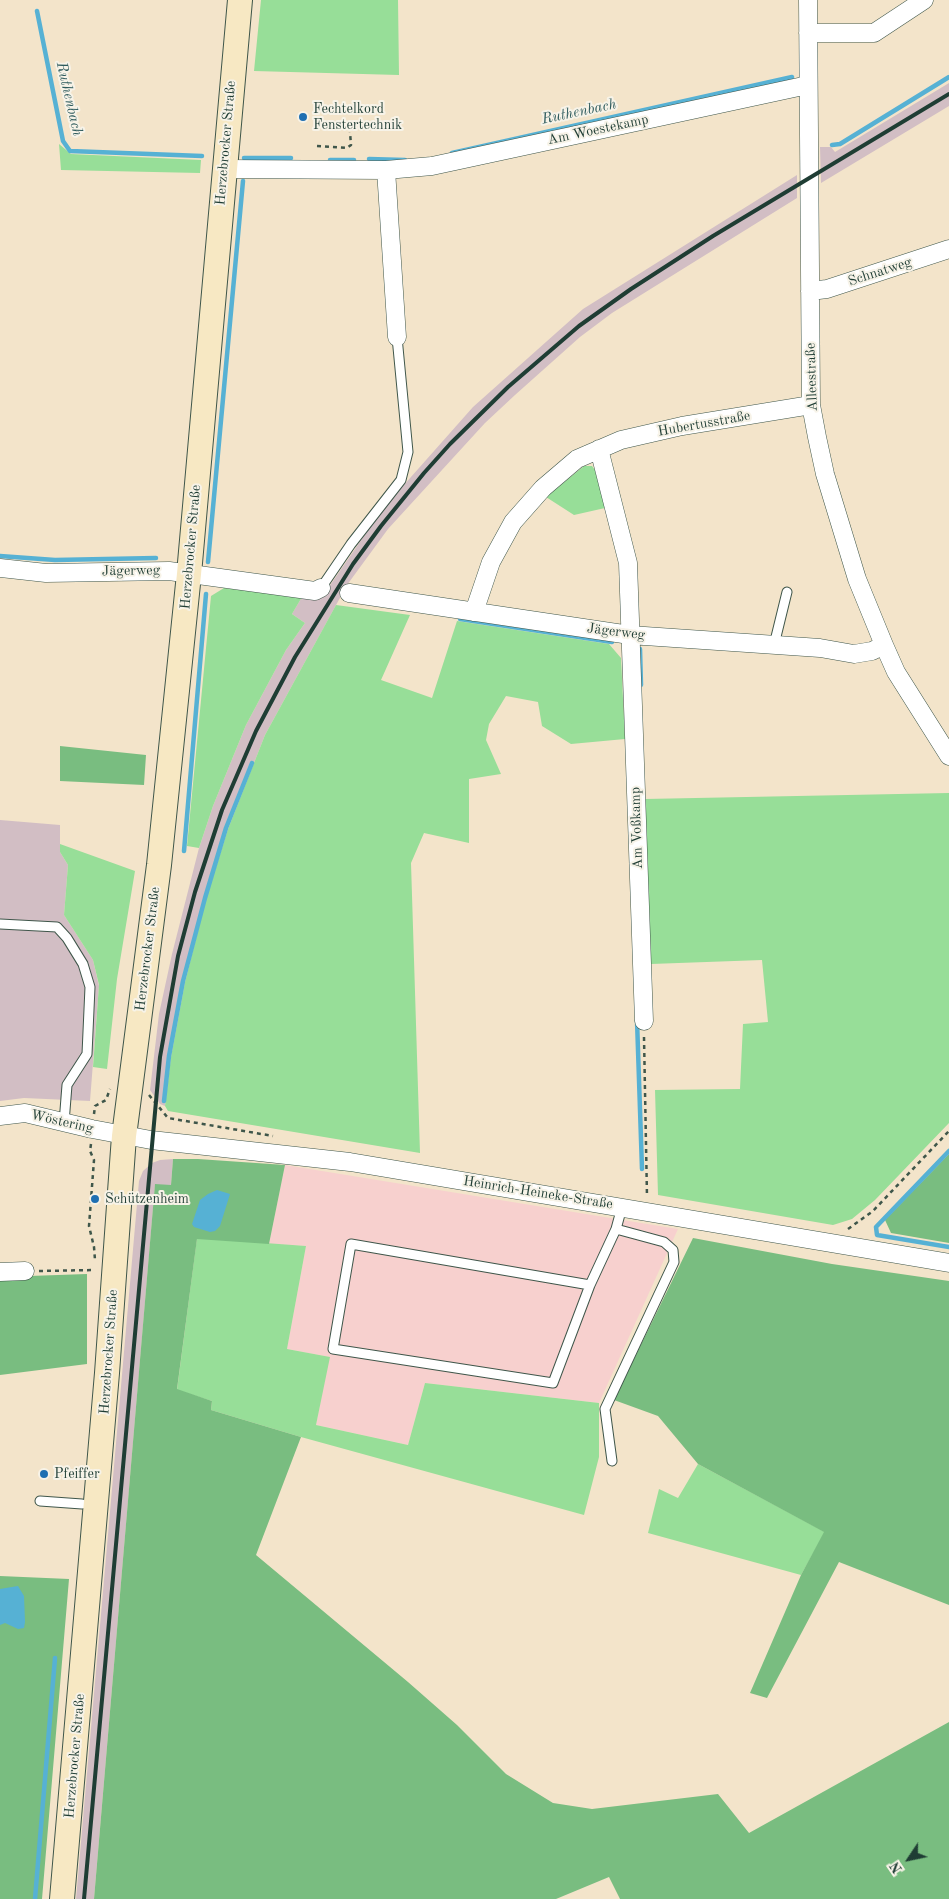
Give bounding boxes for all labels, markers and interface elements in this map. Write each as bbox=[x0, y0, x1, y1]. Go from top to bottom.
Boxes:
water label: Ruthenbach bbox=[52, 60, 86, 138]
street label: Herzebrocker Straße bbox=[212, 80, 240, 206]
water label: Ruthenbach bbox=[540, 95, 618, 129]
place label: Fechtelkord Fenstertechnik bbox=[313, 101, 402, 134]
marker: Fechtelkord Fenstertechnik bbox=[297, 111, 309, 123]
street label: Am Woestekamp bbox=[546, 111, 650, 149]
street label: Schnatweg bbox=[846, 254, 914, 290]
street label: Alleestraße bbox=[802, 342, 822, 412]
street label: Hubertusstraße bbox=[656, 408, 752, 440]
street label: Herzebrocker Straße bbox=[177, 484, 205, 610]
street label: Jägerweg bbox=[102, 562, 160, 580]
street label: Jägerweg bbox=[586, 620, 646, 644]
street label: Am Voßkamp bbox=[627, 787, 647, 869]
street label: Herzebrocker Straße bbox=[132, 886, 164, 1012]
street label: Wöstering bbox=[29, 1107, 95, 1137]
street label: Heinrich-Heineke-Straße bbox=[462, 1173, 614, 1213]
place label: Schützenheim bbox=[105, 1191, 189, 1207]
marker: Schützenheim bbox=[89, 1193, 101, 1205]
street label: Herzebrocker Straße bbox=[96, 1289, 122, 1415]
place label: Pfeiffer bbox=[54, 1466, 100, 1482]
marker: Pfeiffer bbox=[38, 1468, 50, 1480]
street label: Herzebrocker Straße bbox=[61, 1693, 89, 1819]
north arrow bbox=[884, 1834, 934, 1884]
text: N bbox=[888, 1859, 905, 1876]

